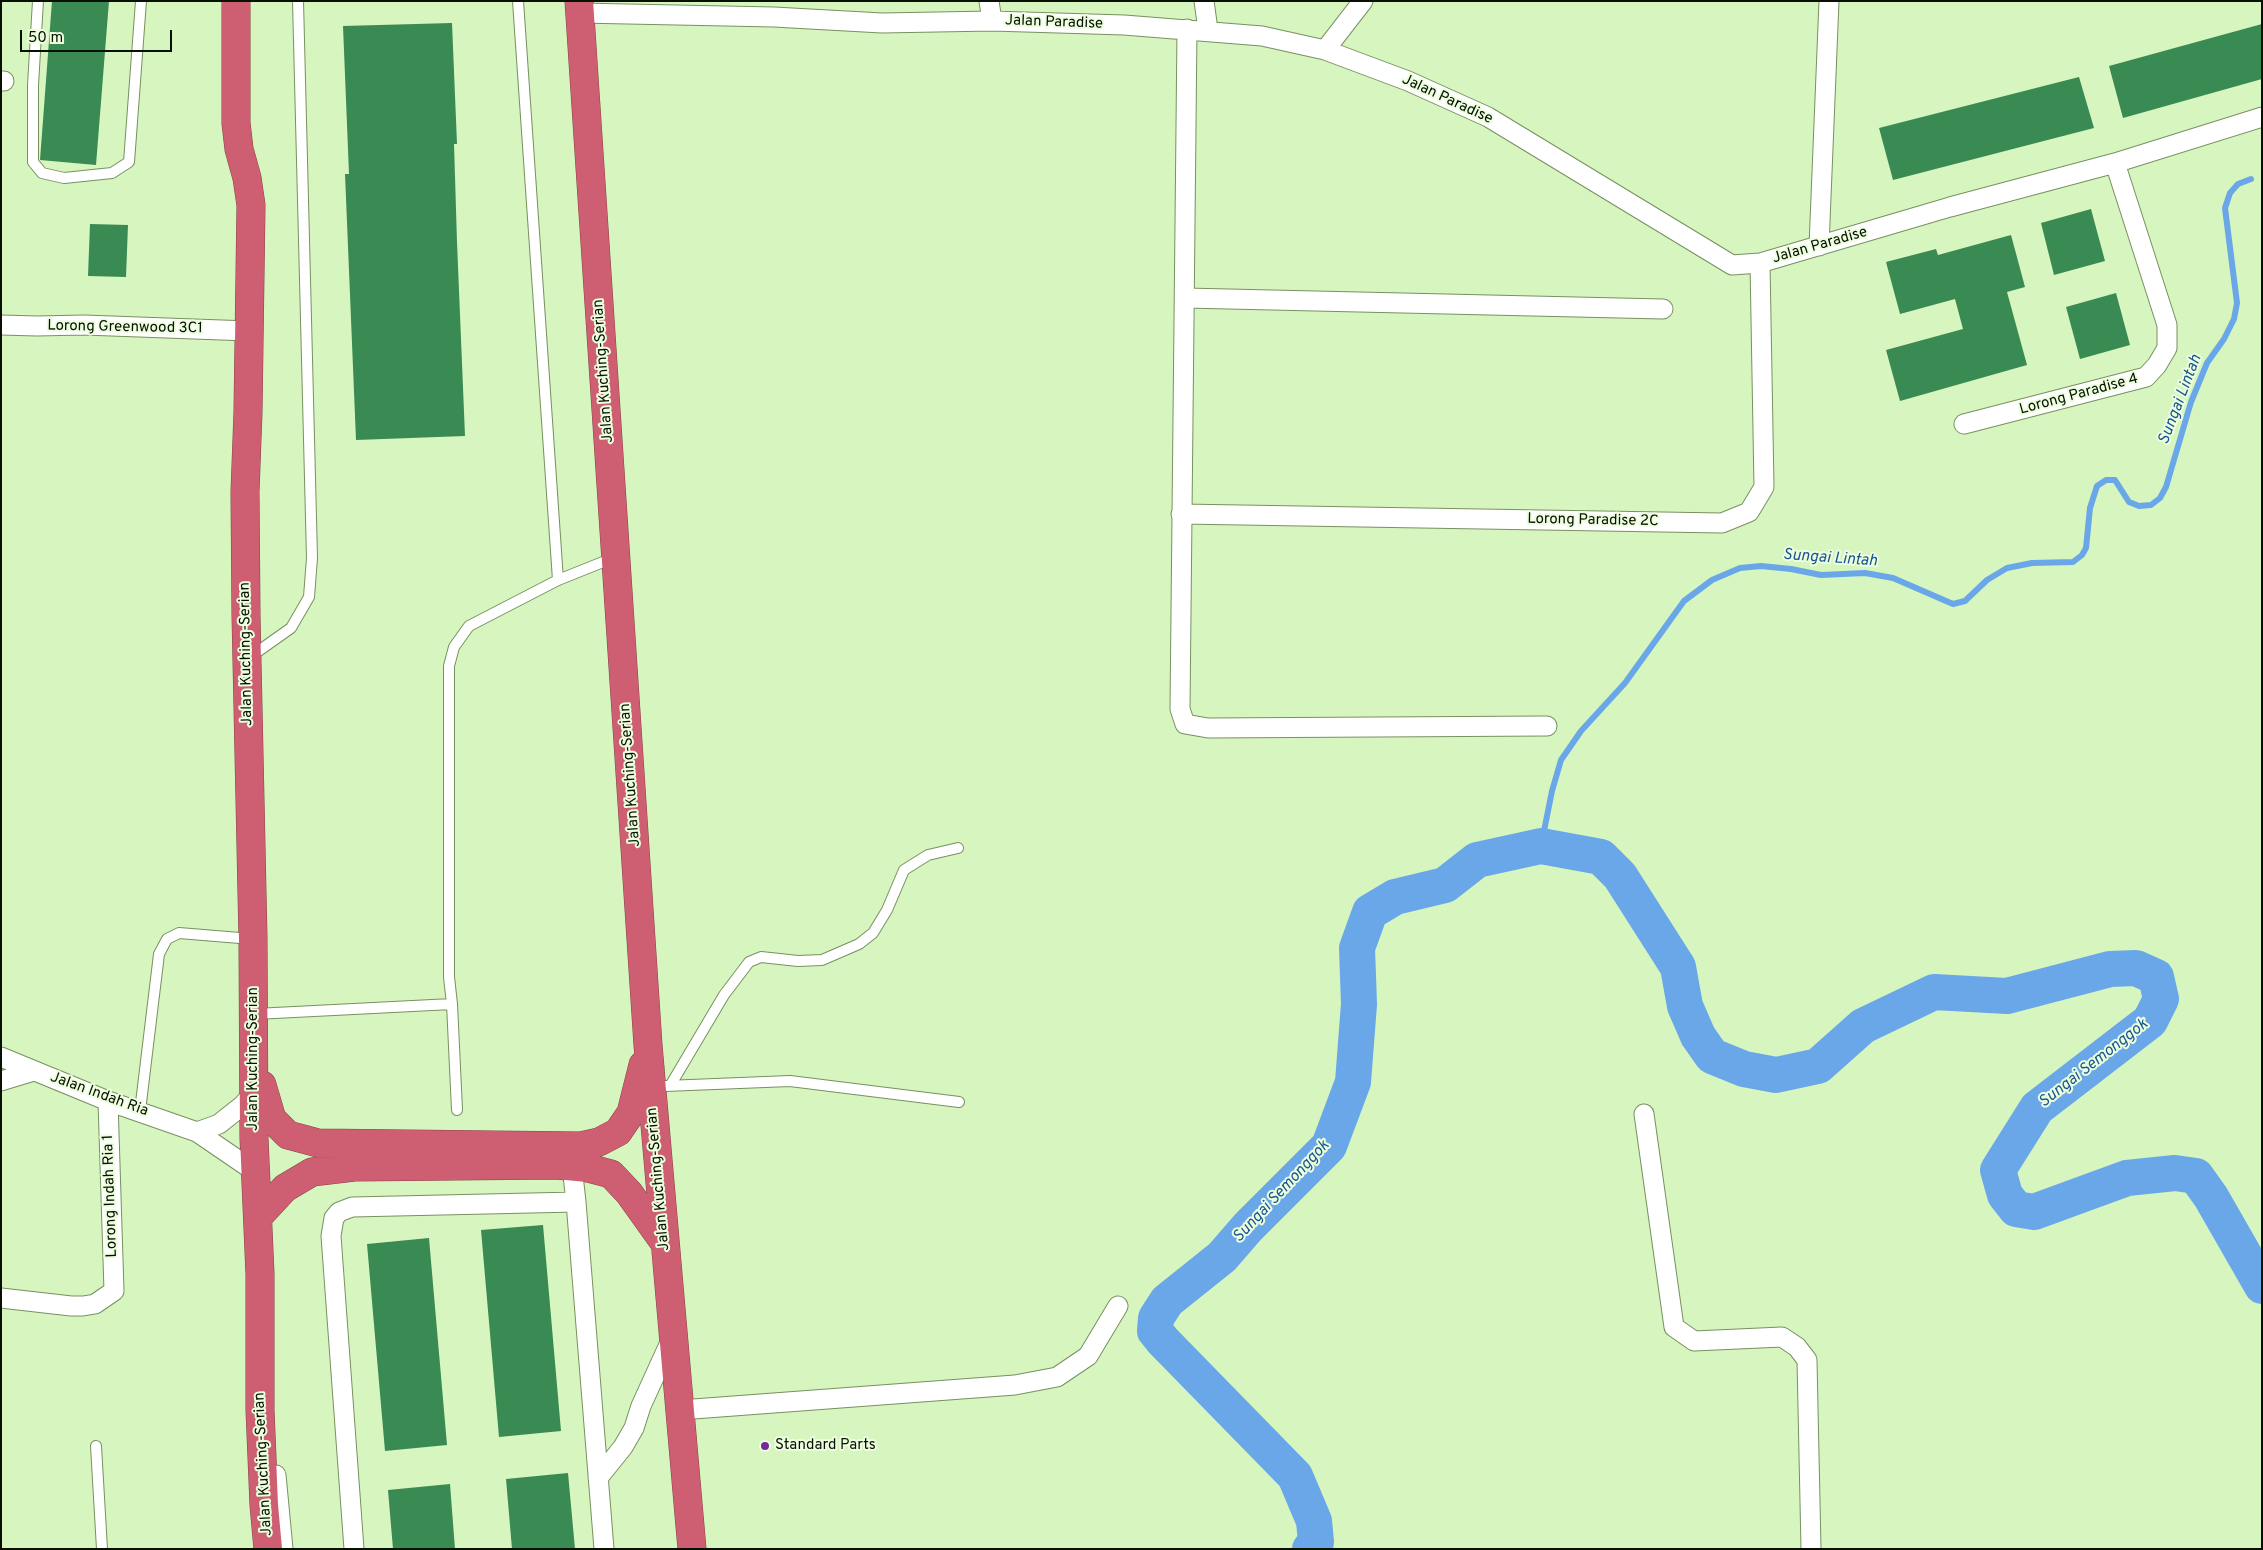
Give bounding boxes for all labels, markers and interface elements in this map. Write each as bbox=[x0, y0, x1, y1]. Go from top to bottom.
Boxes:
street label: Jalan Paradise bbox=[1005, 12, 1103, 34]
scale bar bbox=[22, 20, 175, 52]
text: 50 m bbox=[28, 29, 63, 48]
street label: Jalan Paradise bbox=[1399, 71, 1495, 129]
street label: Jalan Paradise bbox=[1770, 224, 1870, 268]
street label: Jalan Kuching-Serian bbox=[590, 299, 618, 443]
street label: Lorong Greenwood 3C1 bbox=[47, 318, 203, 338]
water label: Sungai Lintah bbox=[2155, 352, 2207, 448]
street label: Lorong Paradise 4 bbox=[2018, 371, 2140, 419]
street label: Lorong Paradise 2C bbox=[1527, 511, 1659, 531]
water label: Sungai Lintah bbox=[1782, 546, 1878, 572]
street label: Jalan Kuching-Serian bbox=[237, 582, 257, 726]
street label: Jalan Kuching-Serian bbox=[617, 703, 645, 847]
street label: Jalan Kuching-Serian bbox=[245, 987, 263, 1131]
water label: Sungai Semonggok bbox=[2036, 1016, 2152, 1112]
street label: Jalan Indah Ria bbox=[48, 1069, 150, 1121]
street label: Jalan Kuching-Serian bbox=[644, 1107, 674, 1251]
street label: Lorong Indah Ria 1 bbox=[100, 1134, 122, 1258]
water label: Sungai Semonggok bbox=[1230, 1137, 1334, 1247]
street label: Jalan Kuching-Serian bbox=[251, 1392, 277, 1536]
place label: Standard Parts bbox=[775, 1437, 876, 1455]
marker: Standard Parts bbox=[759, 1440, 771, 1452]

